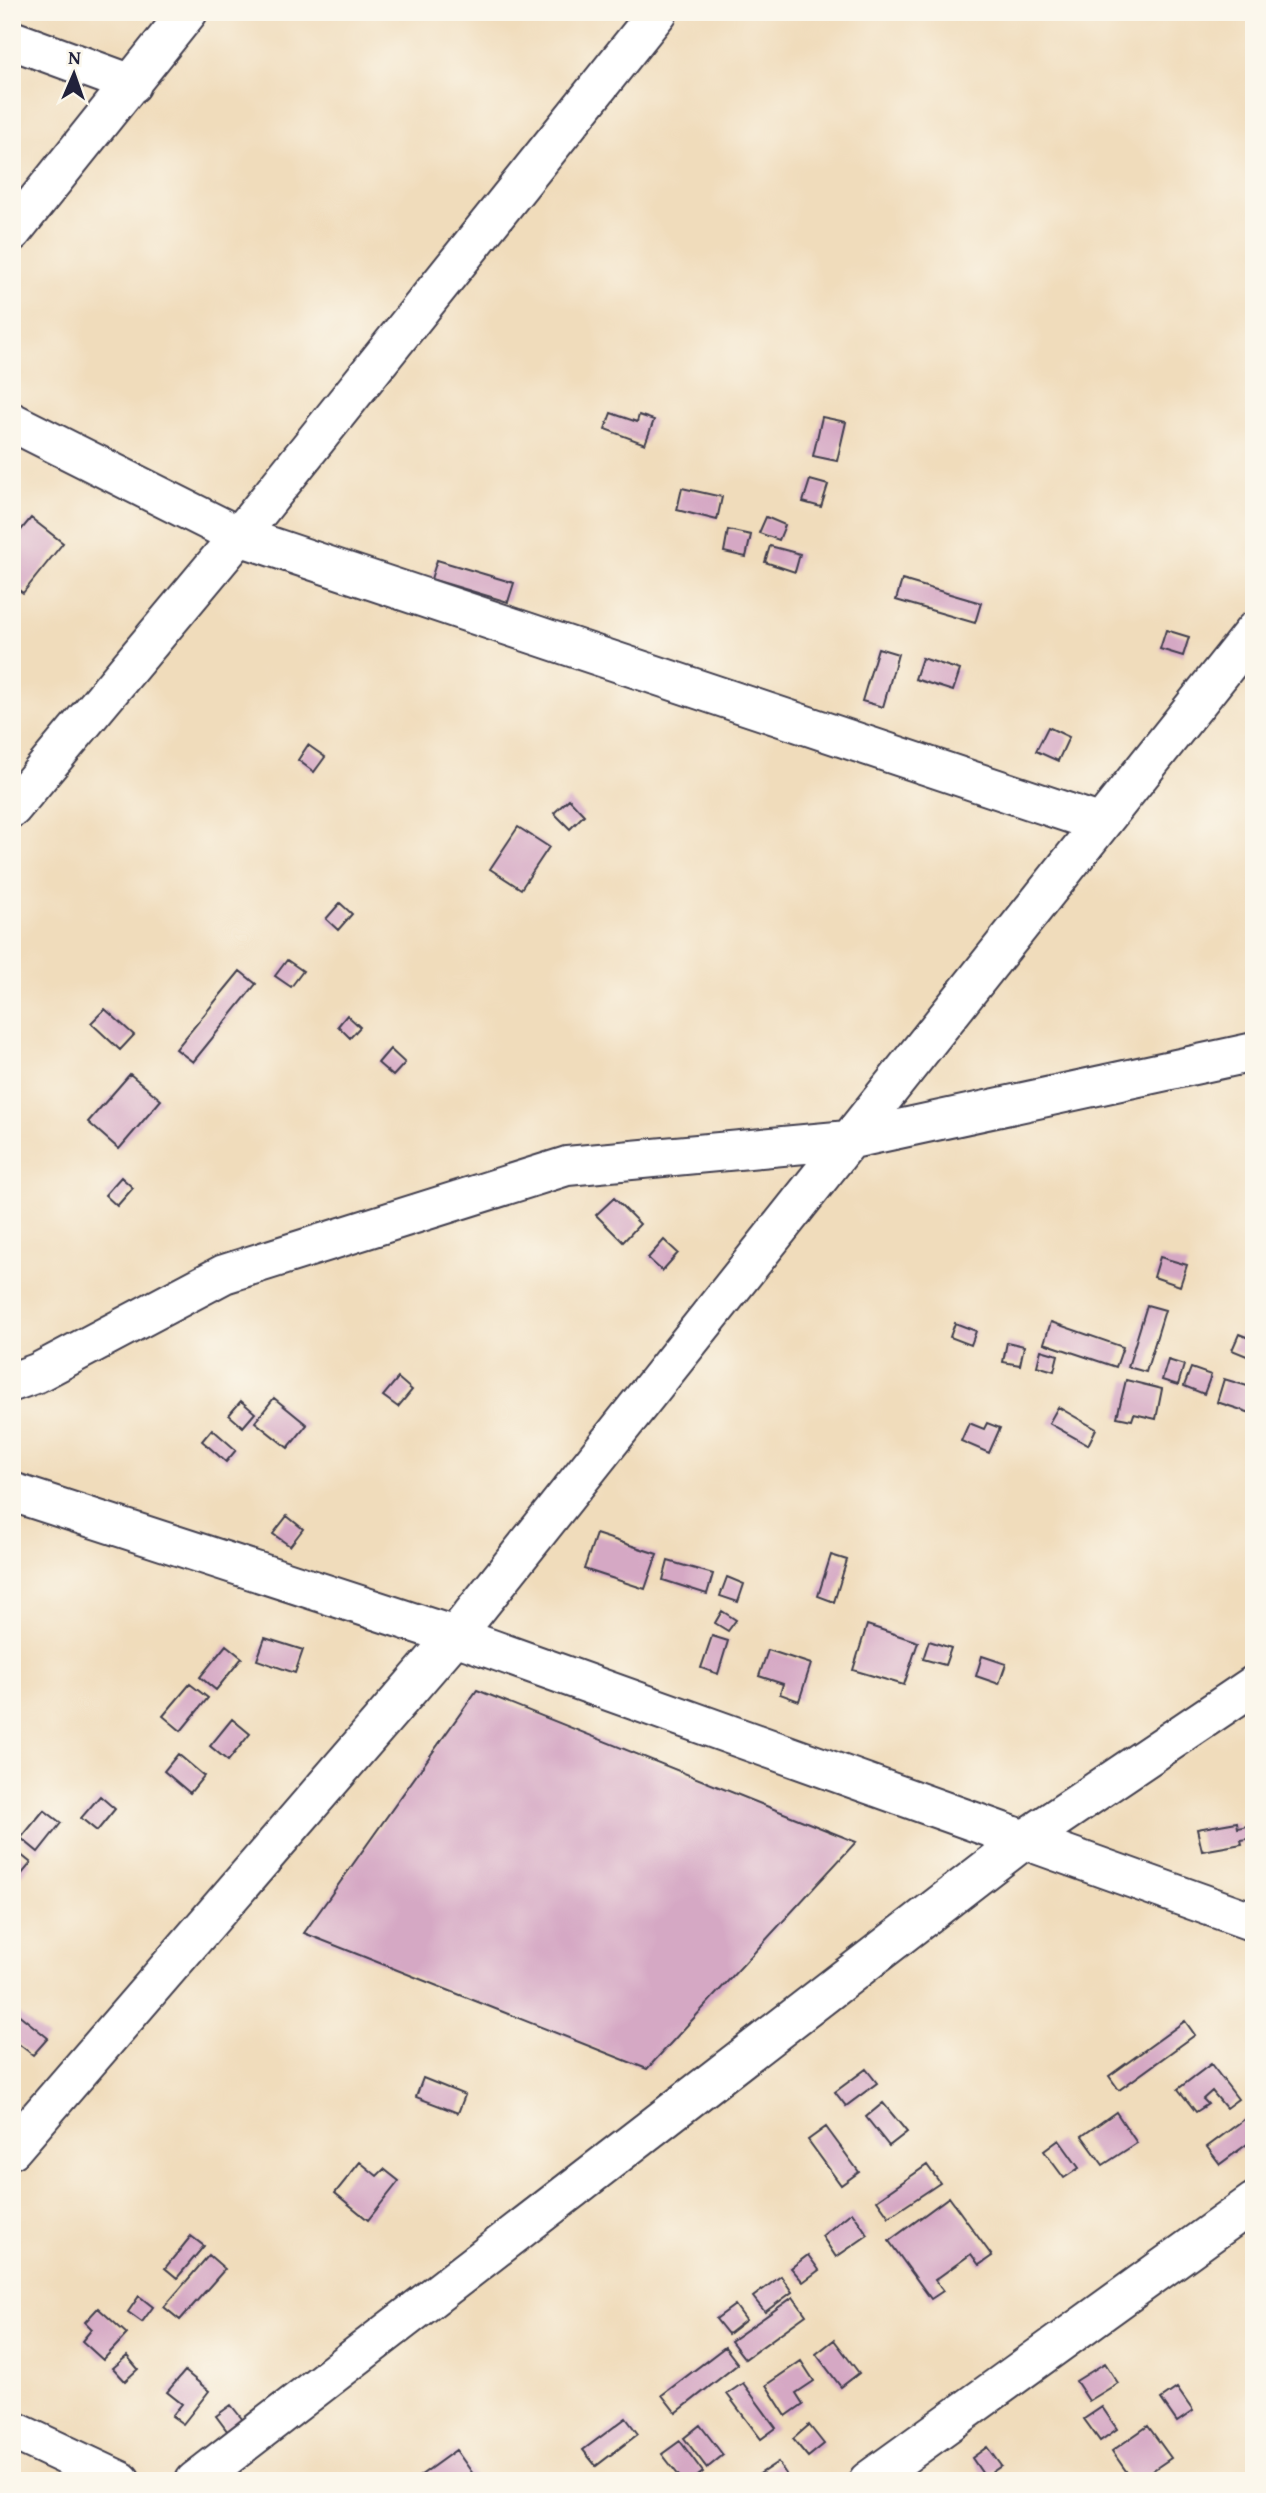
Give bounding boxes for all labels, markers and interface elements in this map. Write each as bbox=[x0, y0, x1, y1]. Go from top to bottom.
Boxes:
north arrow bbox=[38, 38, 108, 108]
text: N bbox=[68, 43, 82, 71]

